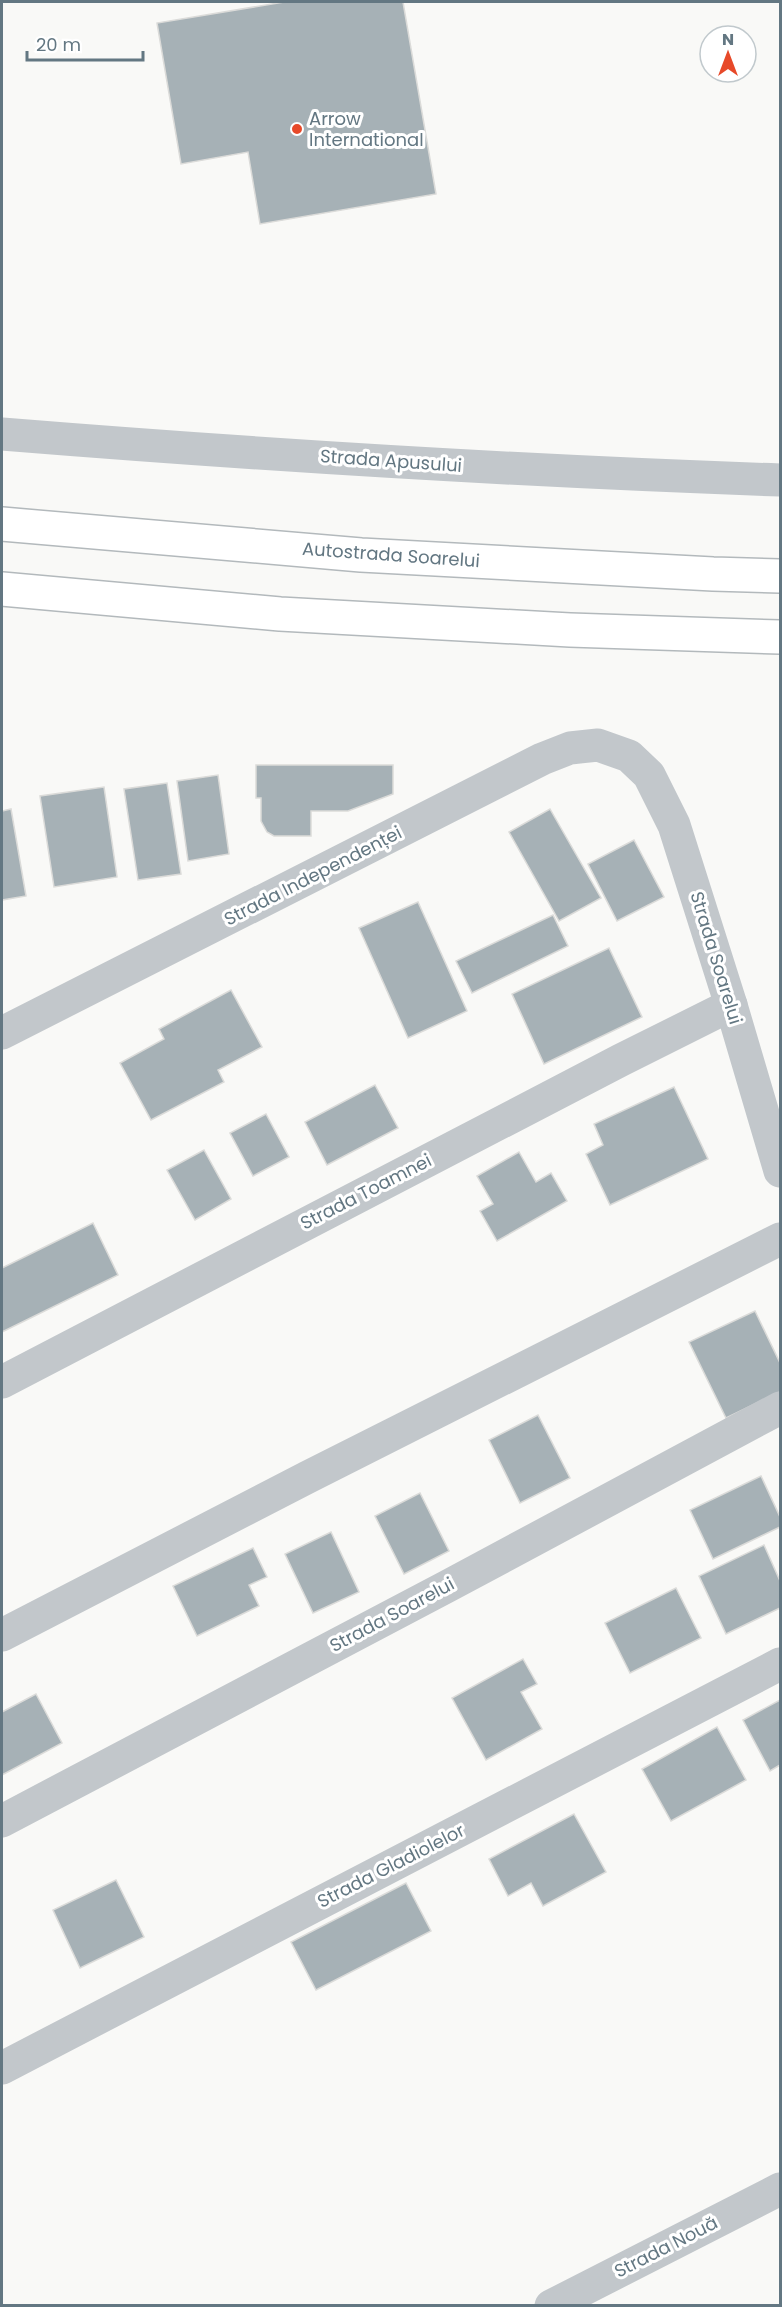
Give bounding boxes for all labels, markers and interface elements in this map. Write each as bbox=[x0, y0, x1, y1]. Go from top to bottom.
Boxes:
scale bar bbox=[27, 24, 142, 62]
north arrow bbox=[698, 24, 758, 84]
text: N bbox=[722, 28, 734, 51]
text: 20 m bbox=[36, 32, 81, 57]
place label: Arrow International bbox=[309, 106, 424, 152]
marker: Arrow International bbox=[290, 122, 304, 136]
street label: Strada Apusului bbox=[319, 443, 463, 478]
street label: Autostrada Soarelui bbox=[301, 536, 481, 573]
street label: Strada Independenței bbox=[220, 820, 406, 931]
street label: Strada Soarelui bbox=[684, 888, 749, 1027]
street label: Strada Toamnei bbox=[296, 1148, 436, 1235]
street label: Strada Soarelui bbox=[325, 1571, 458, 1658]
street label: Strada Gladiolelor bbox=[313, 1817, 469, 1913]
street label: Strada Nouă bbox=[610, 2210, 722, 2283]

